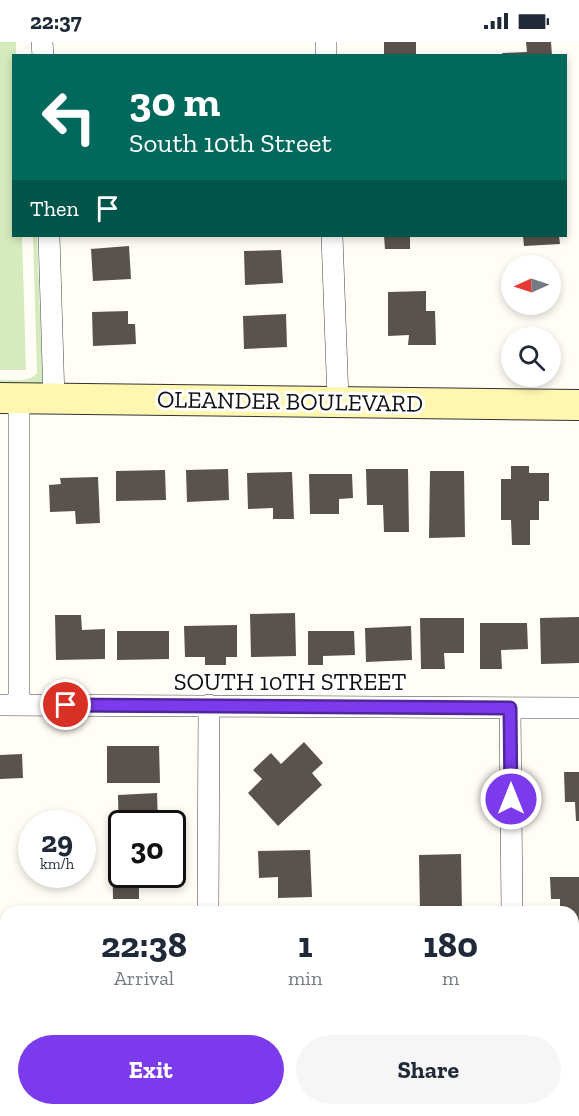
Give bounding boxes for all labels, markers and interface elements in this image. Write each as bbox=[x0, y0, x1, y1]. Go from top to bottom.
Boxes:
text: 22:37 bbox=[30, 8, 82, 35]
text: 30 m bbox=[129, 76, 220, 127]
icon: left bbox=[30, 78, 108, 156]
text: South 10th Street bbox=[129, 127, 331, 159]
icon: arrive bbox=[91, 192, 124, 225]
text: Then bbox=[30, 195, 79, 222]
north arrow bbox=[501, 255, 561, 315]
map controls bbox=[501, 255, 561, 387]
button: search bbox=[501, 327, 561, 387]
street label: OLEANDER BOULEVARD bbox=[157, 384, 423, 418]
street label: SOUTH 10TH STREET bbox=[174, 667, 406, 696]
pin bbox=[40, 679, 91, 730]
icon: arrive bbox=[49, 688, 82, 721]
position arrow bbox=[479, 767, 543, 831]
speed limit sign: 30 bbox=[108, 810, 186, 888]
text: 29 bbox=[41, 824, 73, 860]
text: km/h bbox=[40, 855, 74, 873]
text: 22:38 bbox=[101, 923, 187, 966]
text: 1 bbox=[298, 923, 313, 966]
text: 180 bbox=[423, 923, 478, 966]
text: Arrival bbox=[114, 966, 174, 990]
text: min bbox=[288, 966, 322, 990]
text: m bbox=[442, 966, 459, 990]
button: Exit bbox=[18, 1035, 284, 1104]
button: Share bbox=[296, 1035, 561, 1104]

